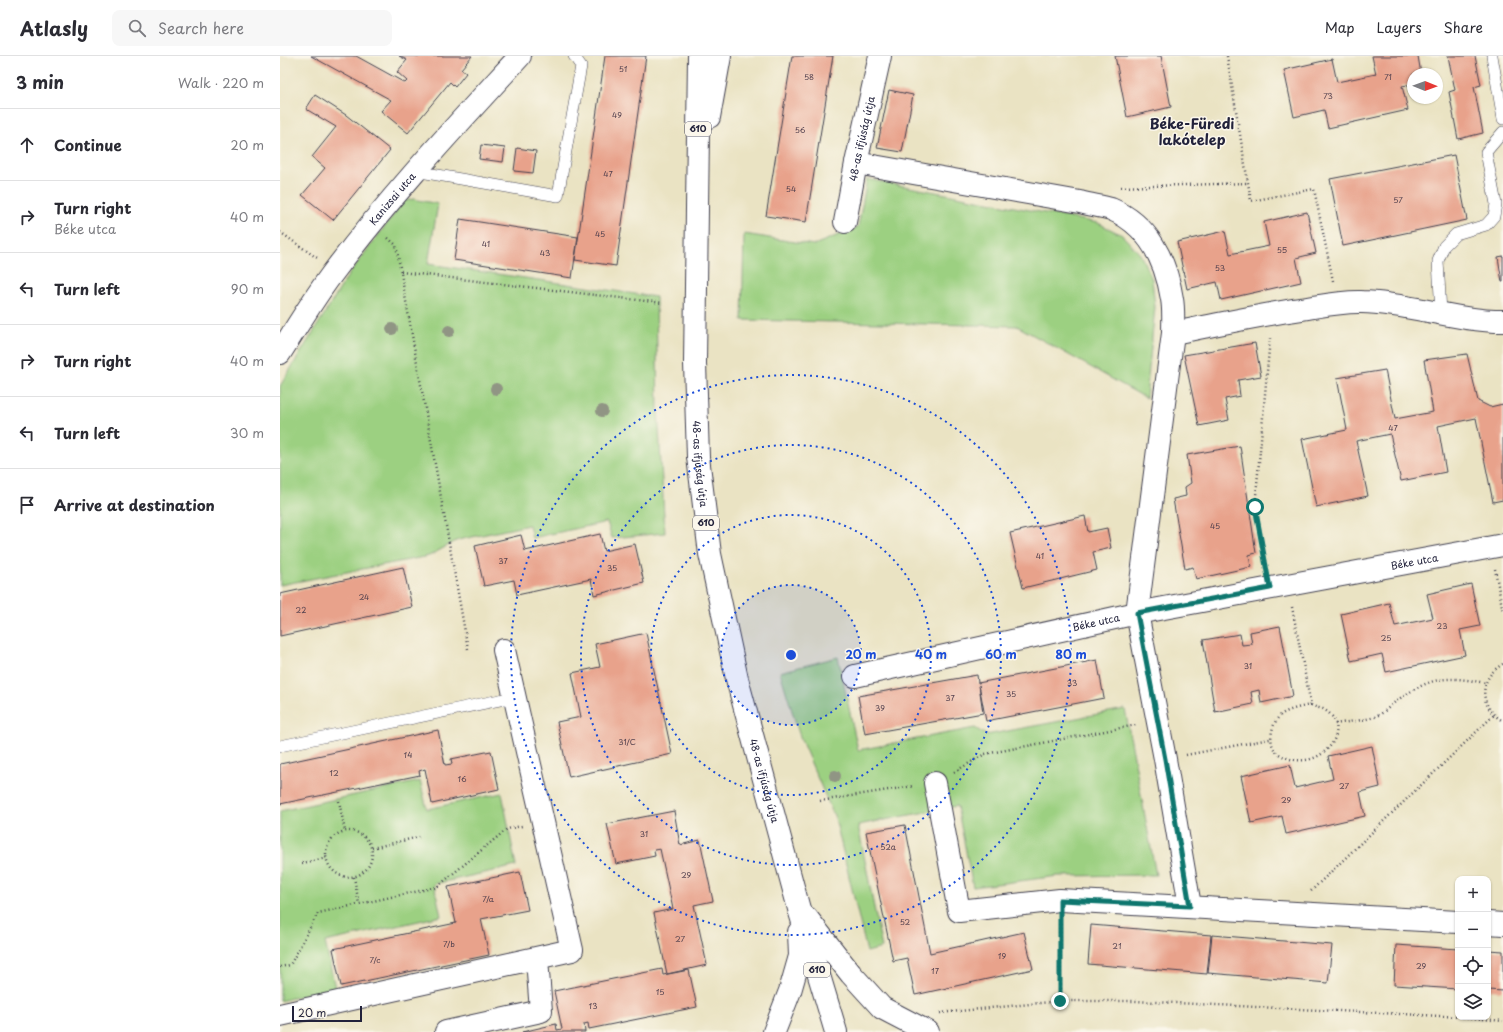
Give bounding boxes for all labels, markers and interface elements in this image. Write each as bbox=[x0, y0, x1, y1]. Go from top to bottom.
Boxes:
search box bbox=[112, 10, 392, 46]
text: Atlasly bbox=[20, 14, 88, 42]
text: Search here bbox=[158, 16, 244, 39]
icon: search bbox=[126, 17, 148, 39]
text: Map bbox=[1325, 17, 1355, 38]
text: Layers bbox=[1377, 17, 1422, 38]
text: Share bbox=[1444, 17, 1483, 38]
house number: 51 bbox=[619, 63, 628, 75]
north arrow bbox=[1407, 68, 1443, 104]
text: 3 min bbox=[16, 69, 64, 95]
house number: 58 bbox=[804, 71, 814, 83]
house number: 71 bbox=[1384, 71, 1392, 83]
text: Walk · 220 m bbox=[178, 73, 264, 92]
house number: 73 bbox=[1323, 90, 1333, 102]
street label: 48-as ifjúság útja bbox=[845, 94, 878, 182]
house number: 49 bbox=[612, 109, 622, 121]
district label: Béke-Füredi lakótelep bbox=[1150, 113, 1234, 150]
road number: 610 bbox=[685, 122, 711, 136]
house number: 56 bbox=[795, 124, 806, 136]
text: Continue bbox=[54, 133, 122, 156]
icon: ahead bbox=[16, 134, 38, 156]
text: 20 m bbox=[230, 135, 264, 154]
street label: Kanizsai utca bbox=[365, 168, 419, 228]
house number: 47 bbox=[603, 168, 613, 180]
house number: 54 bbox=[786, 183, 796, 195]
house number: 57 bbox=[1393, 194, 1403, 206]
text: Turn right bbox=[54, 196, 131, 219]
icon: right bbox=[16, 206, 38, 228]
text: 40 m bbox=[230, 207, 264, 226]
text: Béke utca bbox=[54, 219, 116, 238]
house number: 45 bbox=[595, 228, 605, 240]
house number: 41 bbox=[482, 238, 490, 250]
house number: 55 bbox=[1277, 244, 1287, 256]
house number: 43 bbox=[540, 247, 550, 259]
house number: 53 bbox=[1215, 262, 1225, 274]
text: Turn left bbox=[54, 277, 120, 300]
icon: left bbox=[16, 278, 38, 300]
text: 90 m bbox=[231, 279, 264, 298]
text: Turn right bbox=[54, 349, 131, 372]
icon: right bbox=[16, 350, 38, 372]
text: 40 m bbox=[230, 351, 264, 370]
street label: 48-as ifjúság útja bbox=[690, 420, 712, 508]
text: Turn left bbox=[54, 421, 120, 444]
icon: left bbox=[16, 422, 38, 444]
house number: 47 bbox=[1388, 422, 1398, 434]
text: 30 m bbox=[230, 423, 264, 442]
text: Arrive at destination bbox=[54, 493, 215, 516]
icon: arrive bbox=[16, 494, 38, 516]
route start bbox=[1246, 498, 1264, 516]
road number: 610 bbox=[693, 516, 719, 530]
house number: 45 bbox=[1210, 520, 1220, 532]
street label: Béke utca bbox=[1389, 549, 1440, 573]
house number: 41 bbox=[1036, 550, 1044, 562]
house number: 37 bbox=[498, 555, 508, 567]
house number: 35 bbox=[607, 562, 617, 574]
house number: 24 bbox=[359, 591, 369, 603]
house number: 22 bbox=[296, 604, 306, 616]
street label: Béke utca bbox=[1071, 609, 1122, 634]
house number: 23 bbox=[1437, 620, 1447, 632]
house number: 25 bbox=[1381, 632, 1391, 644]
text: 20 m bbox=[845, 645, 877, 663]
text: 40 m bbox=[915, 645, 947, 663]
text: 60 m bbox=[985, 645, 1017, 663]
text: 80 m bbox=[1055, 645, 1087, 663]
centre of rings bbox=[784, 648, 798, 662]
house number: 31 bbox=[1244, 660, 1252, 672]
house number: 33 bbox=[1067, 677, 1077, 689]
house number: 35 bbox=[1006, 688, 1016, 700]
house number: 37 bbox=[945, 692, 955, 704]
house number: 39 bbox=[875, 702, 885, 714]
house number: 31/C bbox=[618, 736, 636, 748]
street label: 48-as ifjúság útja bbox=[746, 737, 784, 825]
house number: 14 bbox=[404, 749, 412, 761]
house number: 12 bbox=[329, 767, 339, 779]
house number: 16 bbox=[457, 773, 467, 785]
house number: 27 bbox=[1339, 780, 1349, 792]
house number: 29 bbox=[1281, 794, 1291, 806]
house number: 31 bbox=[640, 828, 648, 840]
house number: 52a bbox=[880, 841, 896, 853]
house number: 29 bbox=[681, 869, 691, 881]
map controls bbox=[1455, 876, 1491, 1020]
button: + bbox=[1455, 876, 1491, 912]
house number: 7/a bbox=[482, 893, 494, 905]
button: − bbox=[1455, 912, 1491, 948]
house number: 52 bbox=[900, 916, 911, 928]
house number: 27 bbox=[675, 933, 685, 945]
house number: 7/b bbox=[443, 938, 455, 950]
house number: 21 bbox=[1112, 940, 1122, 952]
button: locate bbox=[1455, 948, 1491, 984]
house number: 19 bbox=[998, 950, 1006, 962]
house number: 7/c bbox=[370, 954, 380, 966]
house number: 29 bbox=[1416, 960, 1426, 972]
road number: 610 bbox=[804, 963, 830, 977]
house number: 17 bbox=[931, 965, 940, 977]
button: layers bbox=[1455, 984, 1491, 1020]
house number: 15 bbox=[656, 986, 664, 998]
route end bbox=[1051, 992, 1069, 1010]
house number: 13 bbox=[589, 1000, 597, 1012]
scale bar bbox=[292, 1004, 362, 1023]
text: 20 m bbox=[298, 1004, 326, 1021]

